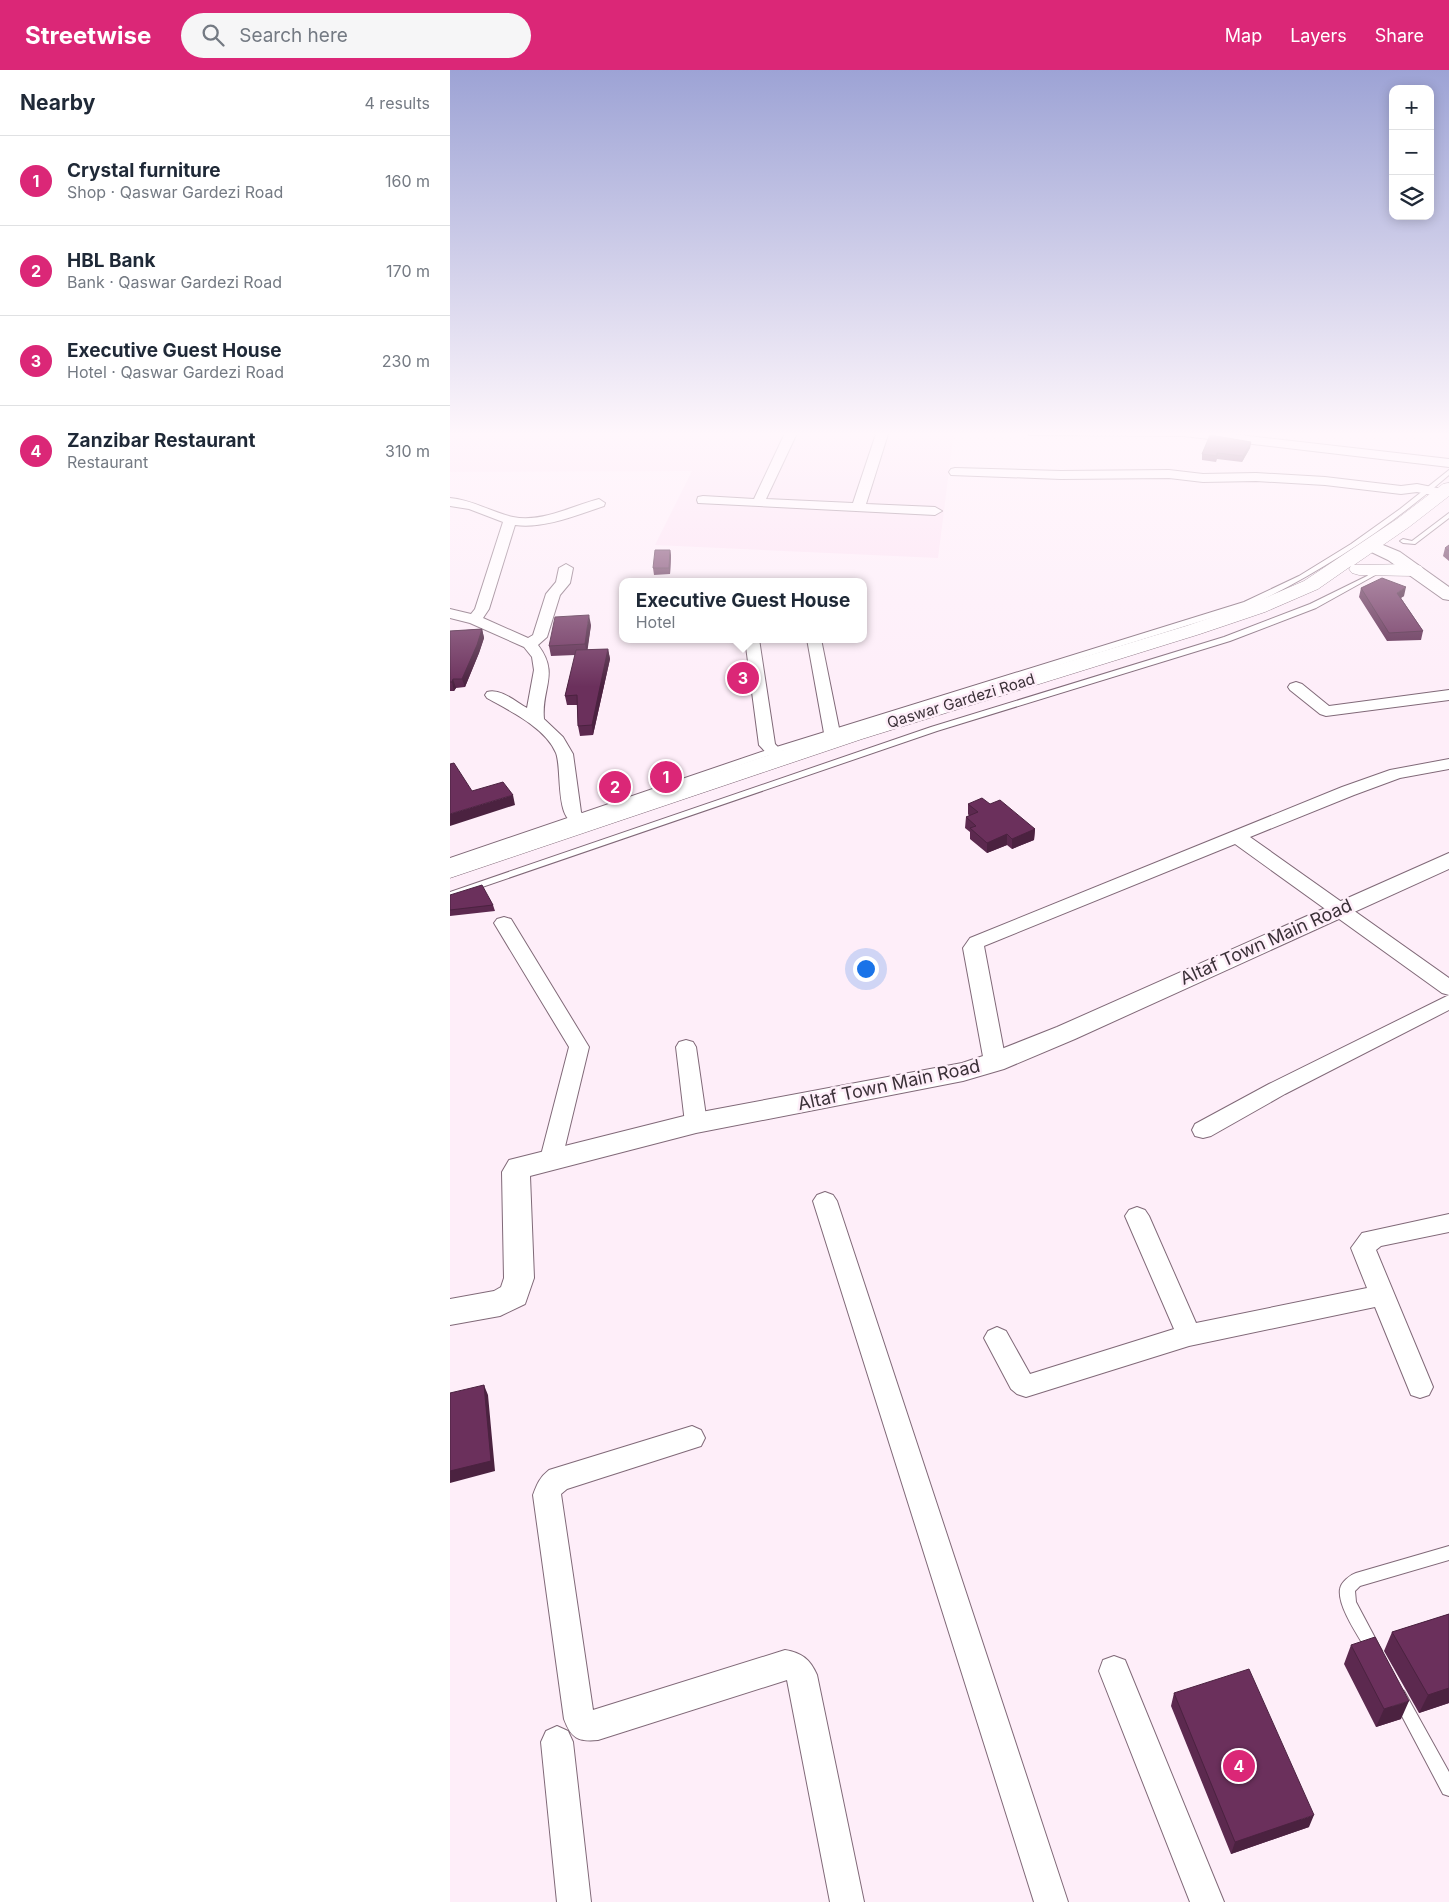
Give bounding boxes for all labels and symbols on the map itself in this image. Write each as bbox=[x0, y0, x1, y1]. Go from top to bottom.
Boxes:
pin: 3 bbox=[727, 659, 759, 697]
street label: Qaswar Gardezi Road bbox=[885, 669, 1037, 732]
pin: 1 bbox=[650, 758, 682, 796]
pin: 2 bbox=[599, 768, 631, 806]
street label: Altaf Town Main Road bbox=[1177, 894, 1355, 989]
your location bbox=[853, 956, 879, 982]
street label: Altaf Town Main Road bbox=[796, 1055, 982, 1114]
pin: 4 bbox=[1223, 1747, 1255, 1785]

